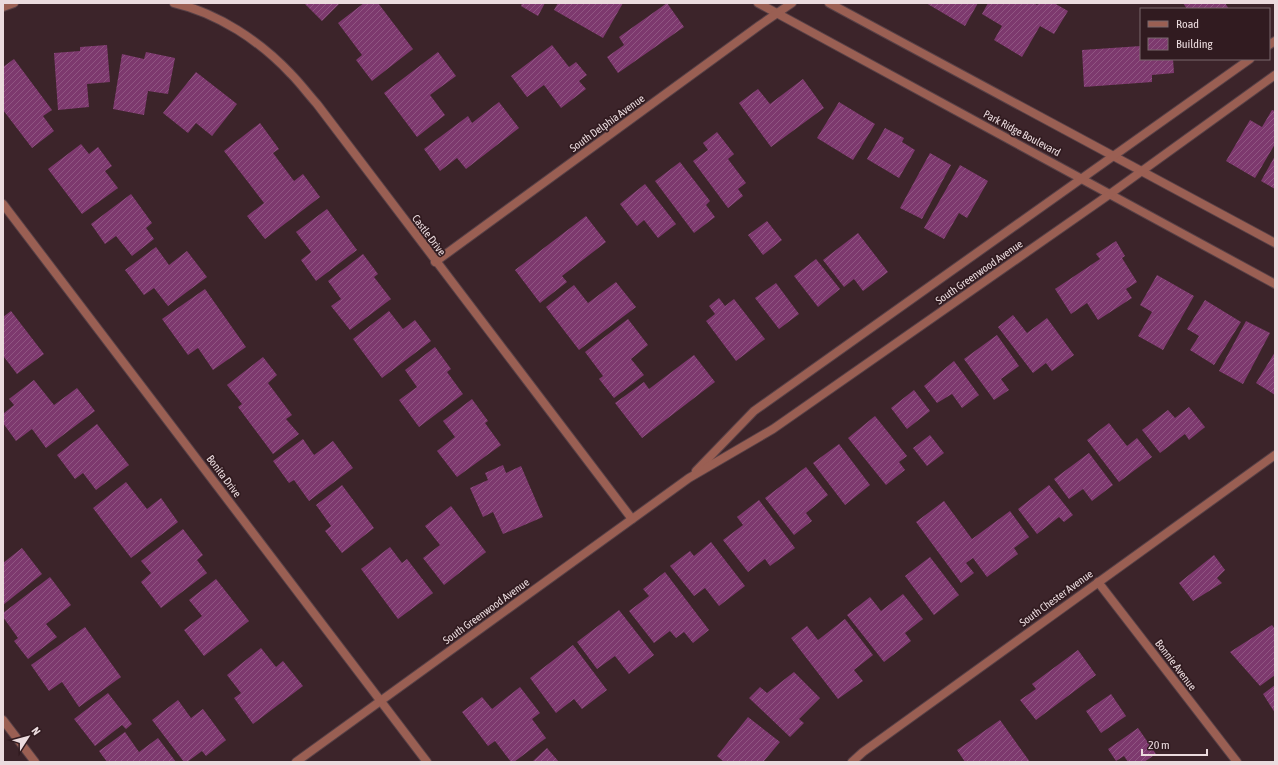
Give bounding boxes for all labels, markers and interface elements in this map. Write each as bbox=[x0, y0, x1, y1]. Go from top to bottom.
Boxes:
legend bbox=[1140, 8, 1270, 60]
text: Road bbox=[1176, 17, 1199, 31]
text: Building bbox=[1176, 37, 1214, 51]
street label: South Delphia Avenue bbox=[567, 92, 647, 154]
street label: Park Ridge Boulevard bbox=[981, 108, 1063, 158]
street label: Castle Drive bbox=[410, 212, 448, 258]
street label: South Greenwood Avenue bbox=[933, 237, 1025, 307]
street label: Bonita Drive bbox=[204, 453, 244, 499]
street label: South Chester Avenue bbox=[1017, 567, 1095, 629]
street label: South Greenwood Avenue bbox=[441, 576, 531, 646]
street label: Bonnie Avenue bbox=[1153, 637, 1199, 693]
north arrow bbox=[8, 717, 48, 757]
text: N bbox=[29, 725, 43, 737]
scale bar bbox=[1142, 731, 1207, 757]
text: 20 m bbox=[1148, 738, 1170, 752]

